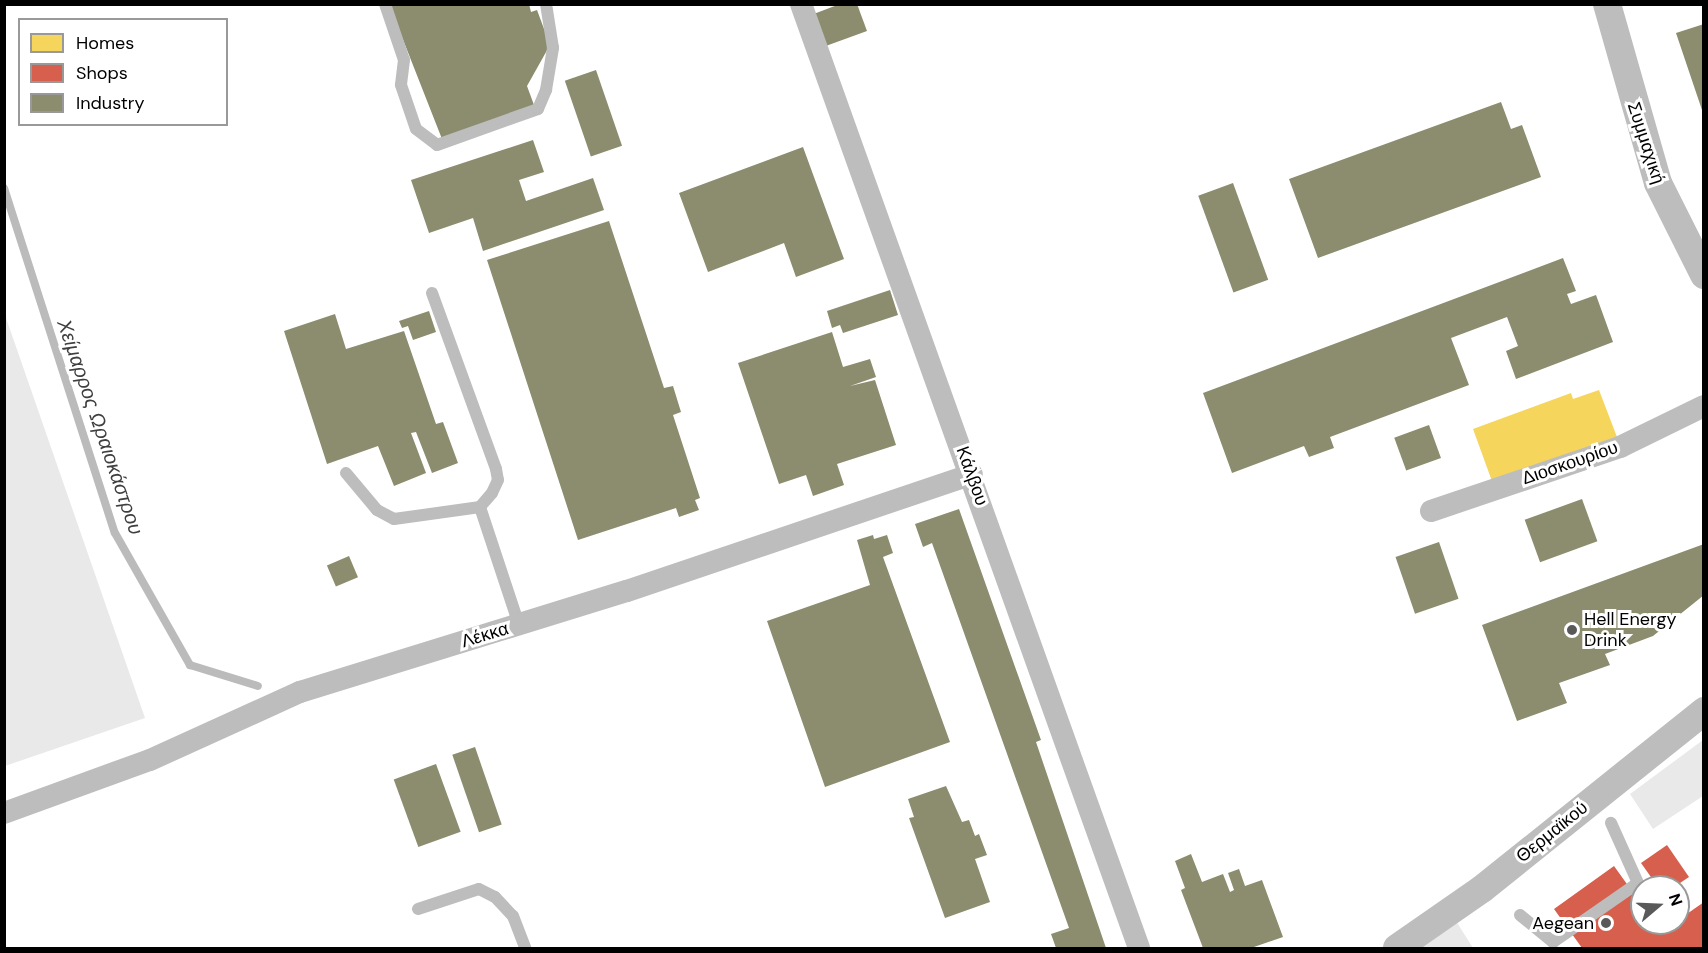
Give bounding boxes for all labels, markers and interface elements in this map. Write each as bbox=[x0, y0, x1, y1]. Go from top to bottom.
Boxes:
legend bbox=[18, 18, 228, 126]
text: Homes bbox=[76, 31, 134, 55]
text: Shops bbox=[76, 61, 128, 85]
text: Industry bbox=[76, 91, 145, 115]
street label: Συμμαχική bbox=[1623, 99, 1669, 187]
water label: Χείμαρρος Ωραιοκάστρου bbox=[52, 316, 148, 538]
street label: Διοσκουρίου bbox=[1519, 437, 1621, 489]
street label: Κάλβου bbox=[951, 443, 993, 509]
place label: Hell Energy Drink bbox=[1584, 609, 1677, 652]
street label: Λέκκα bbox=[459, 618, 511, 652]
marker: Hell Energy Drink bbox=[1565, 623, 1579, 637]
street label: Θερμαϊκού bbox=[1512, 797, 1592, 867]
north arrow bbox=[1630, 875, 1690, 935]
text: N bbox=[1664, 891, 1687, 909]
place label: Aegean bbox=[1532, 912, 1594, 934]
marker: Aegean bbox=[1599, 916, 1613, 930]

